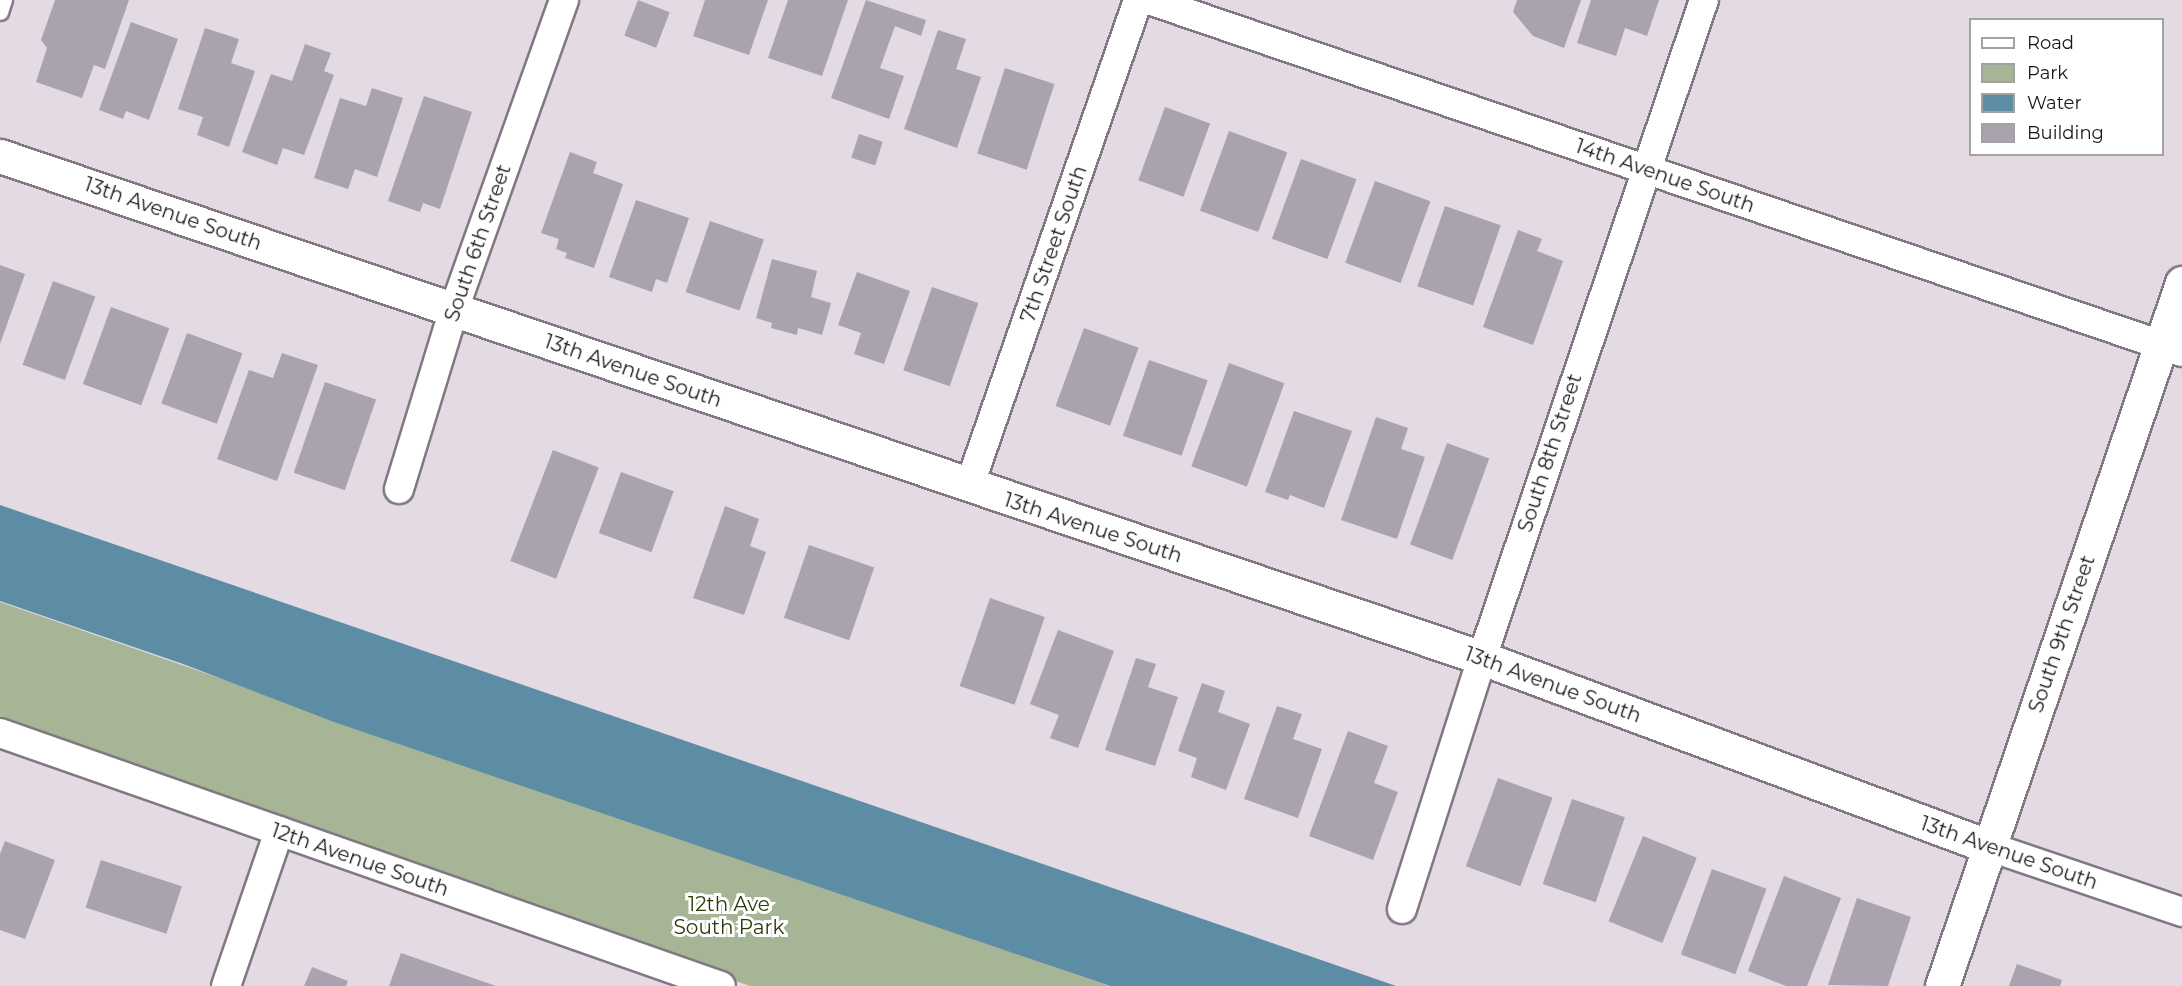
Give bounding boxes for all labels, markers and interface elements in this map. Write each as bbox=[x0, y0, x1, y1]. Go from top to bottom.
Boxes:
legend bbox=[1969, 18, 2164, 156]
text: Road bbox=[2027, 32, 2074, 54]
text: Park bbox=[2027, 62, 2068, 84]
text: Water bbox=[2027, 92, 2082, 114]
text: Building bbox=[2027, 122, 2104, 144]
street label: 14th Avenue South bbox=[1572, 134, 1758, 218]
street label: South 6th Street bbox=[440, 161, 516, 325]
street label: 7th Street South bbox=[1016, 163, 1092, 325]
street label: 13th Avenue South bbox=[81, 172, 265, 256]
street label: 13th Avenue South bbox=[541, 329, 725, 413]
street label: South 8th Street bbox=[1513, 371, 1587, 535]
street label: 13th Avenue South bbox=[1001, 488, 1185, 568]
street label: South 9th Street bbox=[2024, 552, 2100, 716]
street label: 13th Avenue South bbox=[1461, 642, 1645, 728]
street label: 13th Avenue South bbox=[1917, 811, 2101, 895]
street label: 12th Avenue South bbox=[268, 818, 452, 902]
park label: 12th Ave South Park bbox=[674, 893, 784, 940]

